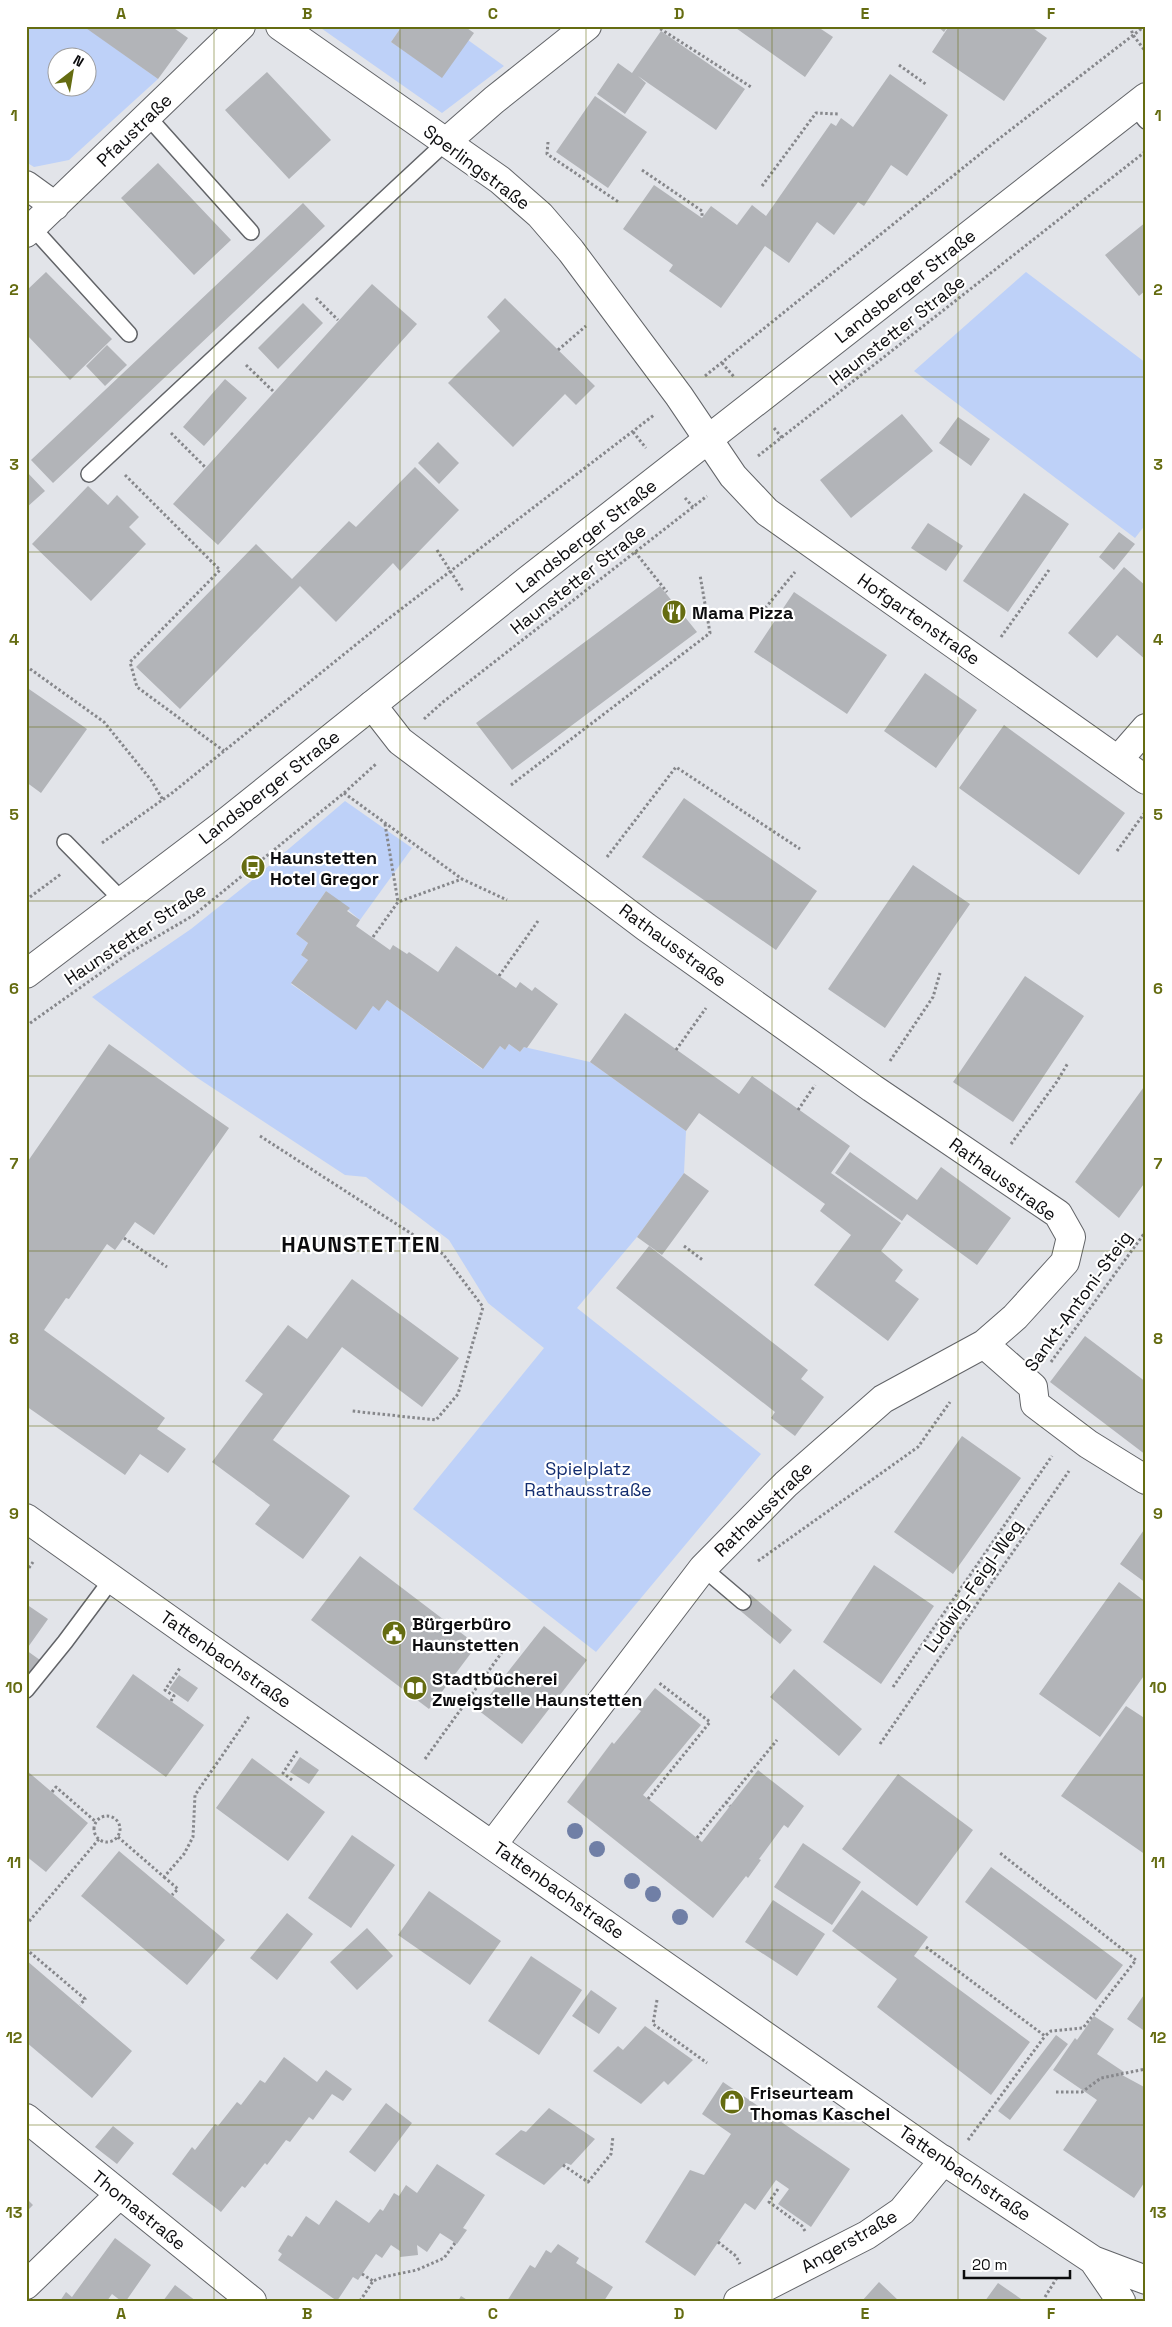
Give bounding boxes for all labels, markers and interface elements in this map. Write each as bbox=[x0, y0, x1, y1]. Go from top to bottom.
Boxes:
text: A bbox=[116, 3, 126, 24]
text: B bbox=[302, 3, 312, 24]
text: C bbox=[488, 3, 498, 24]
text: D bbox=[674, 3, 684, 24]
text: E bbox=[861, 3, 870, 24]
text: F bbox=[1047, 3, 1056, 24]
north arrow bbox=[48, 48, 98, 98]
text: N bbox=[70, 51, 87, 71]
street label: Pfaustraße bbox=[91, 88, 177, 172]
text: 1 bbox=[10, 105, 18, 126]
text: 1 bbox=[1154, 105, 1162, 126]
street label: Sperlingstraße bbox=[419, 119, 535, 215]
street label: Landsberger Straße bbox=[830, 224, 980, 348]
street label: Haunstetter Straße bbox=[824, 270, 970, 390]
text: 2 bbox=[9, 279, 19, 300]
text: 2 bbox=[1153, 279, 1163, 300]
text: 3 bbox=[9, 454, 19, 475]
text: 3 bbox=[1153, 454, 1163, 475]
street label: Landsberger Straße bbox=[511, 474, 661, 598]
street label: Haunstetter Straße bbox=[505, 519, 651, 639]
street label: Hofgartenstraße bbox=[853, 568, 985, 670]
restaurant icon: Mama Pizza bbox=[661, 599, 687, 625]
place label: Mama Pizza bbox=[692, 601, 794, 624]
text: 4 bbox=[9, 629, 19, 650]
text: 4 bbox=[1153, 629, 1163, 650]
street label: Landsberger Straße bbox=[194, 725, 344, 849]
text: 5 bbox=[9, 804, 19, 825]
text: 5 bbox=[1153, 804, 1163, 825]
place label: Haunstetten Hotel Gregor bbox=[270, 846, 379, 890]
bus stop icon: Haunstetten Hotel Gregor bbox=[240, 854, 266, 880]
street label: Haunstetter Straße bbox=[60, 878, 210, 990]
street label: Rathausstraße bbox=[615, 898, 731, 992]
text: 6 bbox=[9, 978, 19, 999]
text: 6 bbox=[1153, 978, 1163, 999]
street label: Rathausstraße bbox=[945, 1132, 1061, 1226]
text: 7 bbox=[10, 1153, 19, 1174]
text: 7 bbox=[1154, 1153, 1163, 1174]
street label: Sankt-Antoni-Steig bbox=[1019, 1226, 1137, 1376]
district label: HAUNSTETTEN bbox=[281, 1230, 441, 1258]
text: 8 bbox=[9, 1328, 19, 1349]
text: 8 bbox=[1153, 1328, 1163, 1349]
street label: Rathausstraße bbox=[709, 1456, 817, 1562]
park label: Spielplatz Rathausstraße bbox=[524, 1457, 652, 1501]
text: 9 bbox=[9, 1503, 19, 1524]
text: 9 bbox=[1153, 1503, 1163, 1524]
street label: Ludwig-Feigl-Weg bbox=[919, 1515, 1027, 1657]
street label: Tattenbachstraße bbox=[156, 1605, 296, 1713]
place label: Bürgerbüro Haunstetten bbox=[412, 1612, 519, 1656]
public building icon: Bürgerbüro Haunstetten bbox=[381, 1620, 407, 1646]
place label: Stadtbücherei Zweigstelle Haunstetten bbox=[432, 1667, 642, 1711]
library icon: Stadtbücherei Zweigstelle Haunstetten bbox=[402, 1675, 428, 1701]
text: 10 bbox=[5, 1677, 23, 1698]
text: 10 bbox=[1149, 1677, 1167, 1698]
street label: Tattenbachstraße bbox=[489, 1836, 629, 1944]
text: 11 bbox=[7, 1852, 21, 1873]
text: 11 bbox=[1151, 1852, 1165, 1873]
text: 12 bbox=[6, 2027, 22, 2048]
text: 12 bbox=[1150, 2027, 1166, 2048]
place label: Friseurteam Thomas Kaschel bbox=[750, 2081, 890, 2125]
shop icon: Friseurteam Thomas Kaschel bbox=[719, 2089, 745, 2115]
street label: Tattenbachstraße bbox=[894, 2120, 1036, 2226]
street label: Thomastraße bbox=[87, 2165, 191, 2255]
text: 13 bbox=[6, 2202, 23, 2223]
text: 13 bbox=[1150, 2202, 1167, 2223]
street label: Angerstraße bbox=[797, 2204, 901, 2278]
scale bar bbox=[964, 2247, 1071, 2279]
text: 20 m bbox=[972, 2255, 1007, 2274]
text: A bbox=[116, 2303, 126, 2324]
text: B bbox=[302, 2303, 312, 2324]
text: C bbox=[488, 2303, 498, 2324]
text: D bbox=[674, 2303, 684, 2324]
text: E bbox=[861, 2303, 870, 2324]
text: F bbox=[1047, 2303, 1056, 2324]

